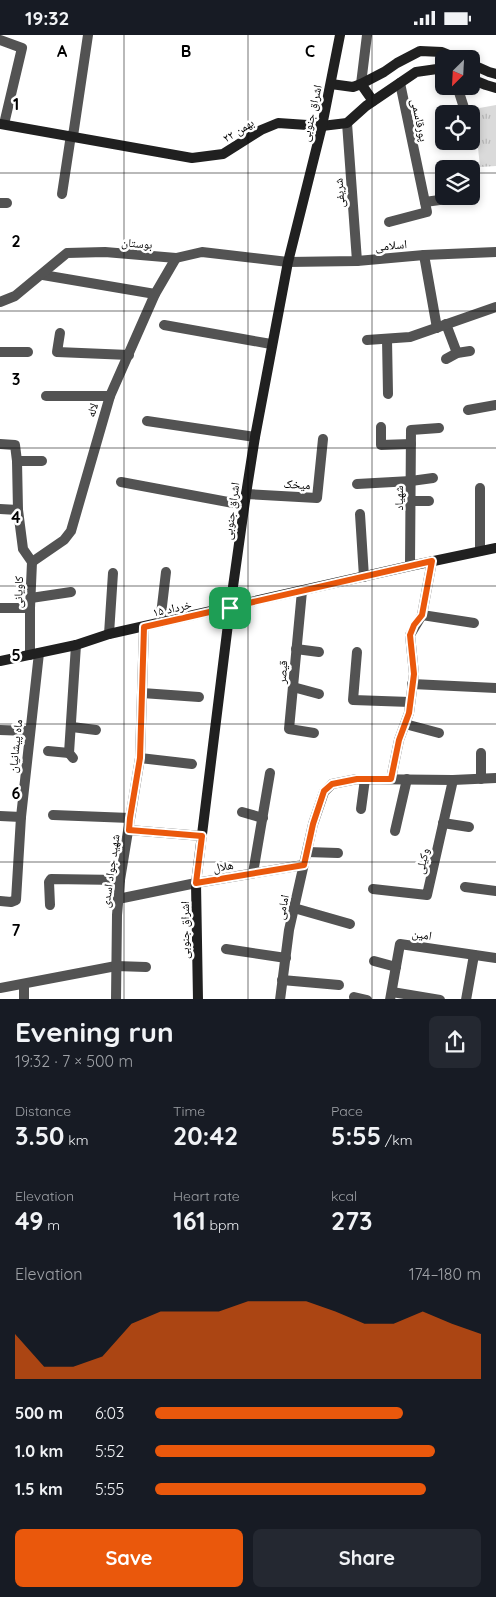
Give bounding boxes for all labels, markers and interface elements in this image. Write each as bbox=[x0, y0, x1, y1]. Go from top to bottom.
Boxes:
text: 19:32 bbox=[25, 6, 69, 30]
text: A bbox=[57, 41, 68, 61]
text: B bbox=[181, 41, 191, 61]
text: C bbox=[305, 41, 315, 61]
north arrow bbox=[435, 50, 480, 95]
map controls bbox=[435, 50, 480, 205]
street label: اشراق جنوبی bbox=[297, 83, 325, 143]
text: 1 bbox=[13, 94, 19, 114]
street label: پورقاسمی bbox=[408, 97, 432, 143]
button: locate bbox=[435, 105, 480, 150]
street label: ۲۲ بهمن bbox=[220, 115, 257, 146]
button: layers bbox=[435, 160, 480, 205]
street label: شریفی bbox=[330, 178, 348, 208]
text: 2 bbox=[11, 231, 21, 251]
street label: بوستان bbox=[121, 234, 153, 252]
street label: اسلامی bbox=[375, 236, 408, 254]
text: 3 bbox=[12, 369, 20, 389]
street label: لاله bbox=[83, 401, 101, 419]
street label: میخک bbox=[283, 476, 311, 492]
street label: اشراق جنوبی bbox=[220, 481, 243, 541]
street label: شهیاد bbox=[391, 486, 406, 510]
text: 4 bbox=[11, 507, 21, 527]
street label: کاویانی bbox=[10, 576, 26, 608]
pin bbox=[209, 587, 251, 629]
icon: arrive bbox=[216, 594, 244, 622]
street label: ۱۵ خرداد bbox=[151, 596, 193, 620]
text: 5 bbox=[11, 645, 21, 665]
street label: قیصر bbox=[273, 660, 291, 685]
street label: ماه پیشانیان bbox=[5, 718, 25, 774]
text: 6 bbox=[12, 783, 21, 803]
street label: شهید جواد اسدی bbox=[97, 833, 123, 909]
street label: وکیلی bbox=[412, 847, 432, 875]
street label: هلال bbox=[212, 857, 234, 875]
street label: امامی bbox=[272, 893, 292, 921]
street label: اشراق جنوبی bbox=[177, 901, 192, 959]
text: 7 bbox=[12, 920, 21, 940]
street label: امین bbox=[411, 925, 433, 943]
text: Evening run bbox=[15, 1014, 174, 1049]
button: share bbox=[429, 1016, 481, 1068]
text: 19:32 · 7 × 500 m bbox=[15, 1051, 133, 1071]
text: Distance bbox=[15, 1102, 71, 1120]
text: Time bbox=[173, 1102, 205, 1120]
text: Pace bbox=[331, 1102, 363, 1120]
text: 3.50 bbox=[15, 1120, 64, 1151]
text: 20:42 bbox=[173, 1120, 238, 1151]
text: 5:55 bbox=[331, 1120, 381, 1151]
text: km bbox=[64, 1131, 89, 1149]
text: /km bbox=[381, 1131, 412, 1149]
text: Elevation bbox=[15, 1187, 74, 1205]
text: Heart rate bbox=[173, 1187, 240, 1205]
text: kcal bbox=[331, 1187, 357, 1205]
text: 49 bbox=[15, 1205, 43, 1236]
text: 161 bbox=[173, 1205, 206, 1236]
text: 273 bbox=[331, 1205, 372, 1236]
text: m bbox=[43, 1216, 60, 1234]
text: bpm bbox=[206, 1216, 239, 1234]
text: Elevation bbox=[15, 1264, 82, 1284]
text: 174–180 m bbox=[409, 1264, 481, 1284]
text: 500 m bbox=[15, 1403, 63, 1423]
text: 6:03 bbox=[95, 1403, 125, 1423]
text: 1.0 km bbox=[15, 1441, 63, 1461]
text: 5:52 bbox=[95, 1441, 124, 1461]
text: 1.5 km bbox=[15, 1479, 63, 1499]
text: 5:55 bbox=[95, 1479, 124, 1499]
button: Save bbox=[15, 1529, 243, 1587]
button: Share bbox=[253, 1529, 481, 1587]

